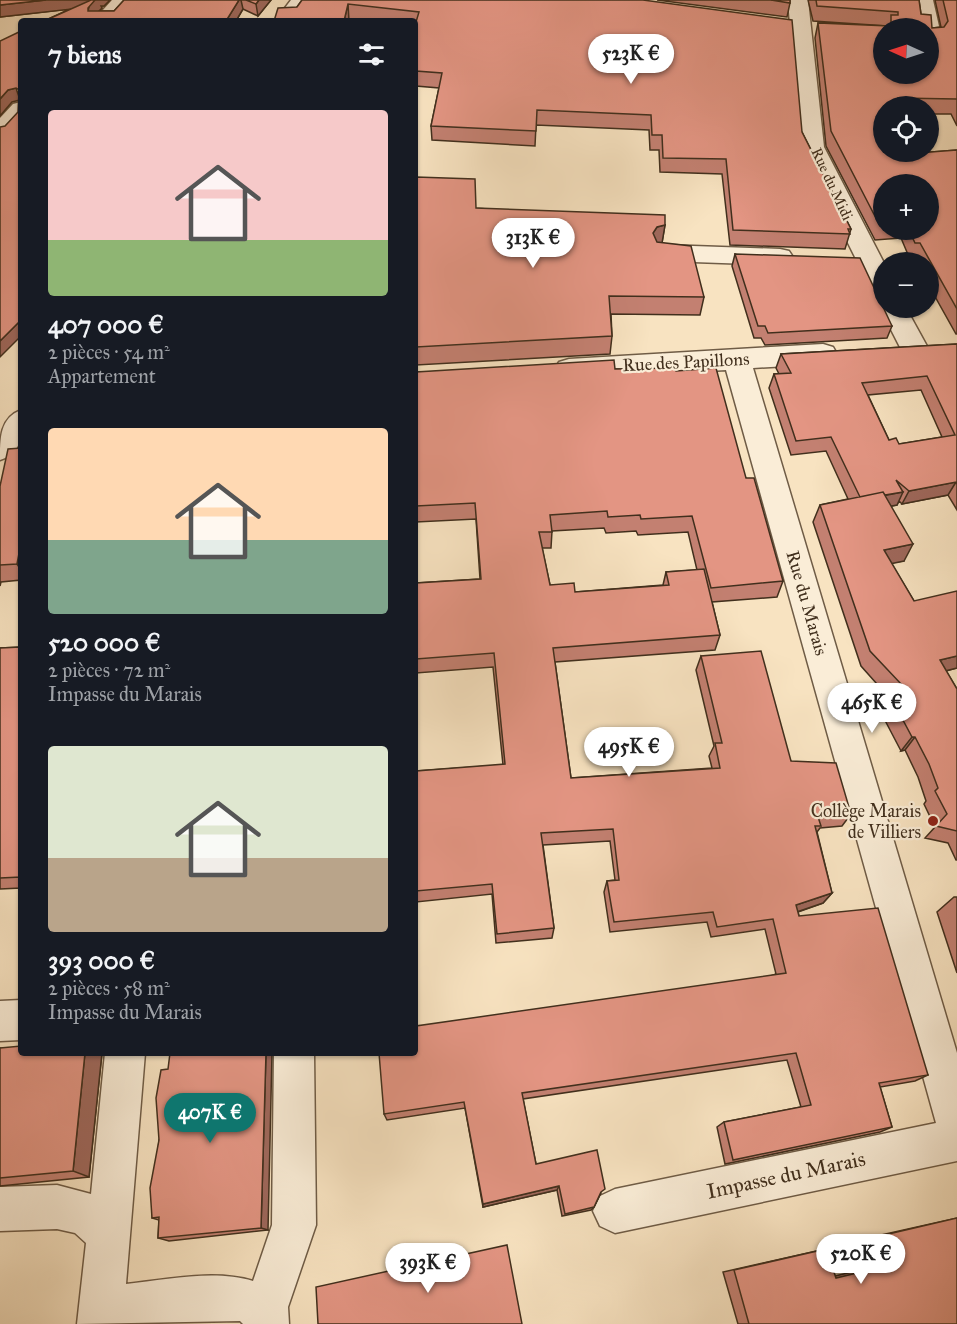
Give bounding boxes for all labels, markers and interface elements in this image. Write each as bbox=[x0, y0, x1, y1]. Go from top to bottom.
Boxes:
north arrow bbox=[873, 18, 939, 84]
map controls bbox=[873, 18, 939, 318]
pin: 523K € bbox=[582, 34, 680, 85]
text: 7 biens bbox=[48, 38, 121, 70]
icon: filters bbox=[355, 38, 388, 71]
text: 523K € bbox=[602, 41, 660, 65]
button: locate bbox=[873, 96, 939, 162]
street label: Rue du Midi bbox=[807, 145, 857, 223]
icon: home bbox=[164, 149, 272, 257]
button: + bbox=[873, 174, 939, 240]
pin: 313K € bbox=[484, 218, 582, 269]
text: 313K € bbox=[506, 225, 560, 249]
button: − bbox=[873, 252, 939, 318]
text: 407 000 € bbox=[48, 308, 164, 340]
text: 2 pièces · 54 m² bbox=[48, 340, 170, 364]
street label: Rue des Papillons bbox=[622, 348, 750, 376]
text: Appartement bbox=[48, 364, 156, 388]
icon: home bbox=[164, 467, 272, 575]
street label: Rue du Marais bbox=[782, 548, 832, 658]
text: 520 000 € bbox=[48, 626, 160, 658]
text: 2 pièces · 72 m² bbox=[48, 658, 170, 682]
text: Impasse du Marais bbox=[48, 682, 202, 706]
pin: 465K € bbox=[823, 683, 921, 734]
text: 465K € bbox=[841, 690, 903, 714]
pin: 495K € bbox=[580, 727, 678, 778]
text: 495K € bbox=[598, 734, 660, 758]
icon: home bbox=[164, 785, 272, 893]
place label: Collège Marais de Villiers bbox=[811, 800, 921, 843]
marker: Collège Marais de Villiers bbox=[926, 814, 940, 828]
text: 393 000 € bbox=[48, 944, 155, 976]
text: 2 pièces · 58 m² bbox=[48, 976, 170, 1000]
text: Impasse du Marais bbox=[48, 1000, 202, 1024]
pin: 407K € bbox=[161, 1093, 259, 1144]
text: 407K € bbox=[178, 1100, 242, 1124]
street label: Impasse du Marais bbox=[704, 1145, 868, 1205]
pin: 520K € bbox=[812, 1234, 910, 1285]
text: 520K € bbox=[830, 1241, 892, 1265]
pin: 393K € bbox=[379, 1243, 477, 1294]
text: 393K € bbox=[399, 1250, 457, 1274]

